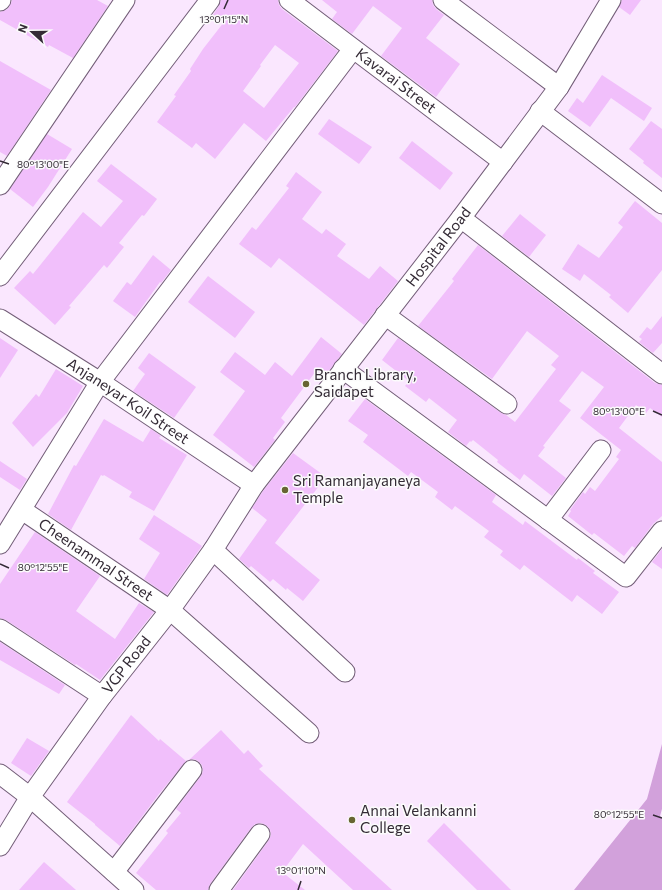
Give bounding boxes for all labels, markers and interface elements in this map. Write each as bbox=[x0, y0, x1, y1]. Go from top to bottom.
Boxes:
north arrow bbox=[12, 12, 52, 52]
text: 13°01'15"N bbox=[200, 13, 248, 25]
text: N bbox=[15, 22, 30, 34]
street label: Kavarai Street bbox=[353, 44, 440, 116]
text: 80°13'00"E bbox=[17, 158, 69, 170]
street label: Hospital Road bbox=[401, 203, 474, 290]
street label: Anjaneyar Koil Street bbox=[64, 353, 193, 447]
place label: Branch Library, Saidapet bbox=[314, 365, 416, 400]
marker: Branch Library, Saidapet bbox=[301, 379, 311, 389]
text: 80°13'00"E bbox=[593, 405, 645, 417]
place label: Sri Ramanjayaneya Temple bbox=[293, 471, 421, 506]
marker: Sri Ramanjayaneya Temple bbox=[280, 485, 290, 495]
street label: Cheenammal Street bbox=[36, 514, 157, 604]
text: 80°12'55"E bbox=[18, 561, 68, 573]
street label: VGP Road bbox=[97, 632, 154, 697]
place label: Annai Velankanni College bbox=[360, 801, 477, 836]
text: 80°12'55"E bbox=[594, 808, 644, 820]
marker: Annai Velankanni College bbox=[347, 815, 357, 825]
text: 13°01'10"N bbox=[276, 864, 326, 876]

